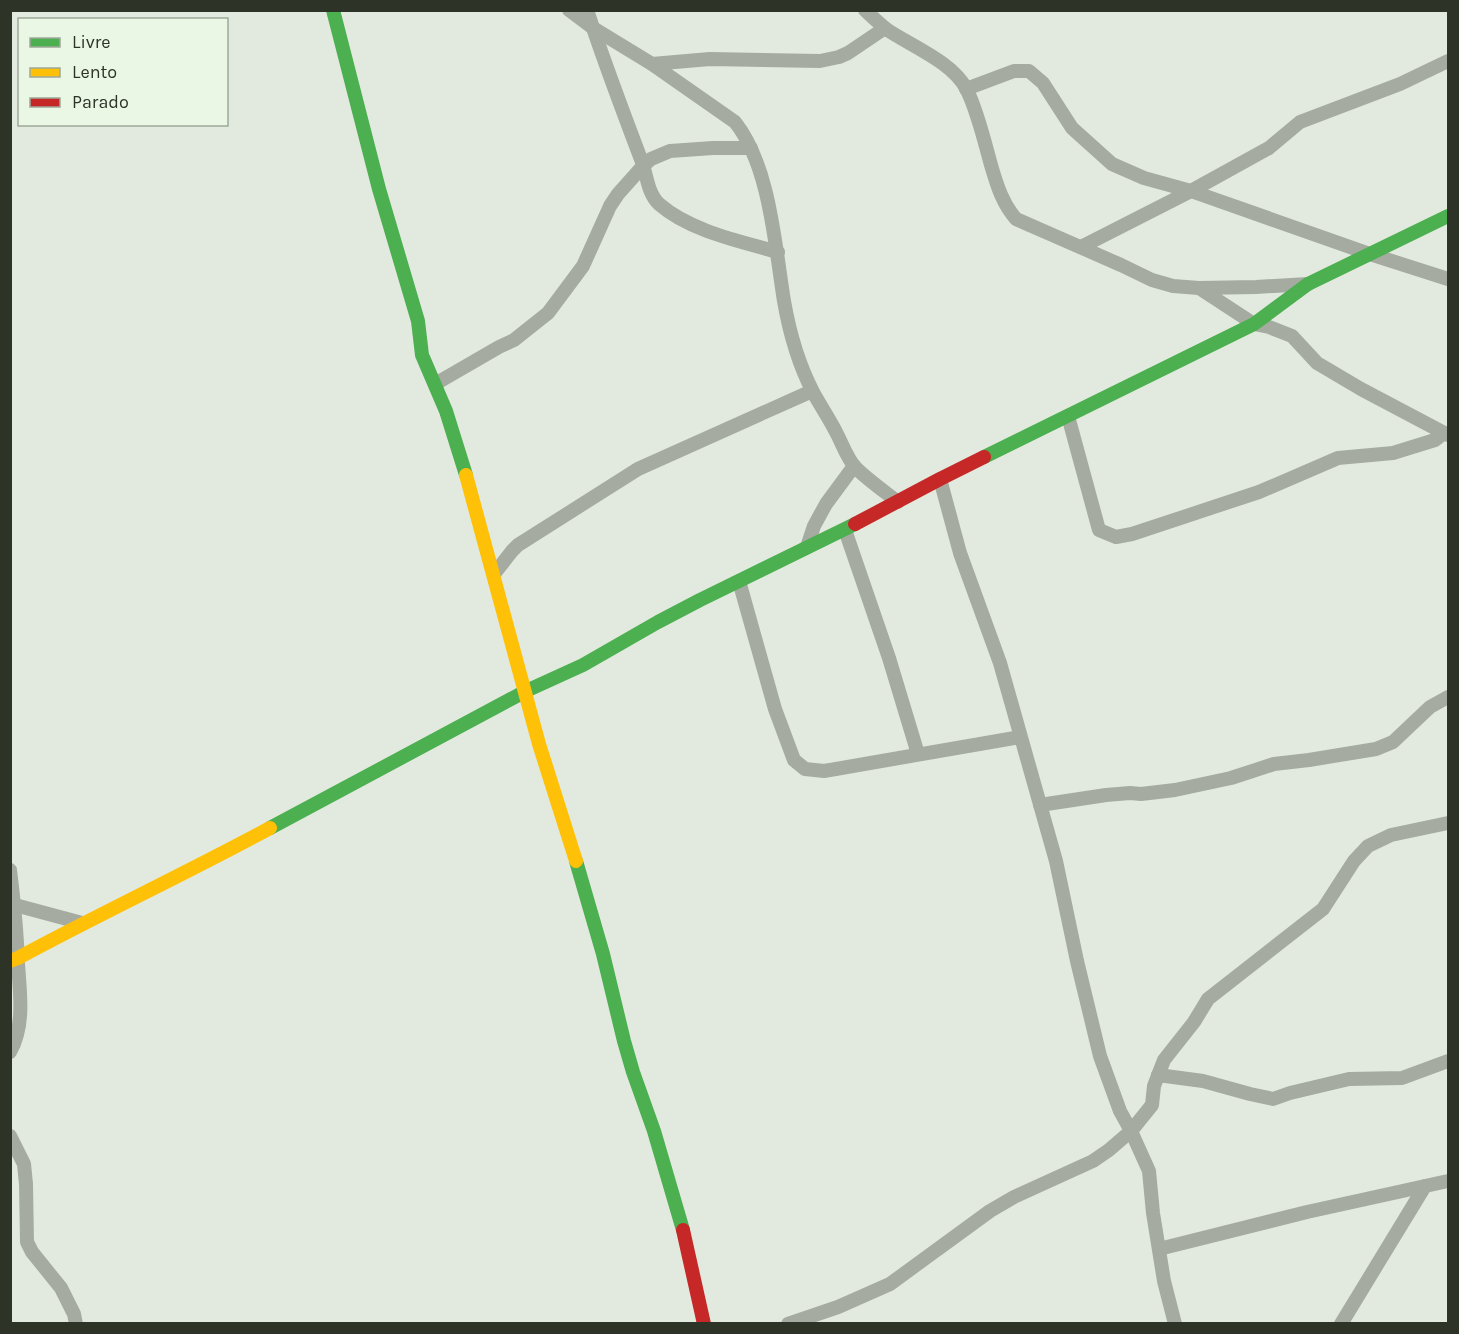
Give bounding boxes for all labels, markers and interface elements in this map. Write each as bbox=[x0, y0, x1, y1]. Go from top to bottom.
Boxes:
legend bbox=[18, 18, 228, 126]
text: Livre bbox=[72, 31, 111, 53]
text: Lento bbox=[72, 61, 117, 83]
text: Parado bbox=[72, 91, 129, 113]

